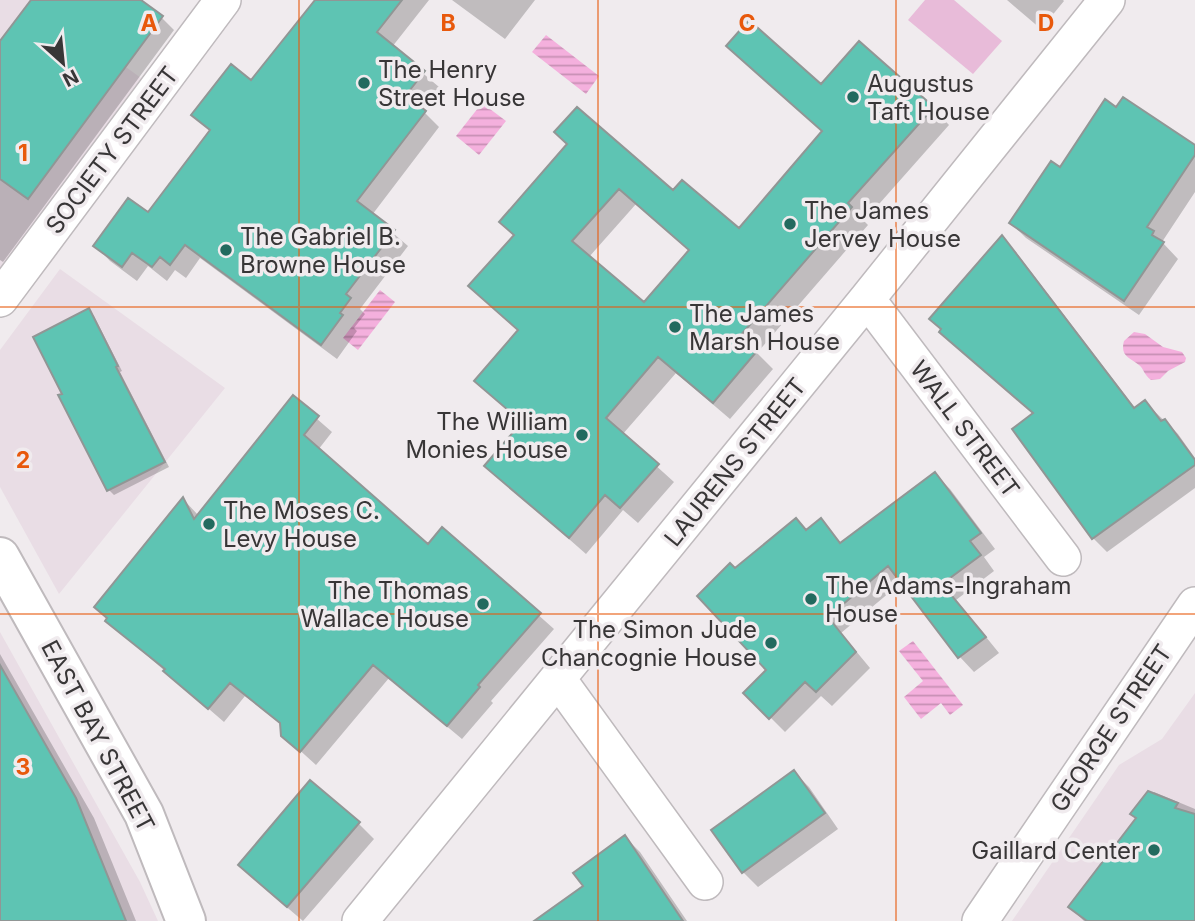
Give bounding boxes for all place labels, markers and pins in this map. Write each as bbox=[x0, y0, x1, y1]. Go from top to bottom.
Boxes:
place label: The Henry Street House bbox=[378, 55, 526, 112]
place label: Augustus Taft House bbox=[867, 69, 990, 126]
marker: The Henry Street House bbox=[356, 75, 372, 91]
marker: Augustus Taft House bbox=[845, 89, 861, 105]
place label: The James Jervey House bbox=[804, 196, 961, 253]
marker: The James Jervey House bbox=[782, 216, 798, 232]
place label: The Gabriel B. Browne House bbox=[240, 222, 406, 279]
marker: The Gabriel B. Browne House bbox=[218, 242, 234, 258]
place label: The James Marsh House bbox=[689, 299, 840, 356]
marker: The James Marsh House bbox=[667, 319, 683, 335]
place label: The William Monies House bbox=[405, 407, 568, 464]
marker: The William Monies House bbox=[574, 427, 590, 443]
place label: The Moses C. Levy House bbox=[223, 496, 380, 553]
marker: The Moses C. Levy House bbox=[201, 516, 217, 532]
place label: The Adams-Ingraham House bbox=[825, 571, 1071, 628]
place label: The Thomas Wallace House bbox=[300, 576, 469, 633]
marker: The Adams-Ingraham House bbox=[803, 591, 819, 607]
marker: The Thomas Wallace House bbox=[475, 596, 491, 612]
place label: The Simon Jude Chancognie House bbox=[541, 615, 757, 672]
marker: The Simon Jude Chancognie House bbox=[763, 635, 779, 651]
place label: Gaillard Center bbox=[971, 836, 1140, 865]
marker: Gaillard Center bbox=[1146, 842, 1162, 858]

